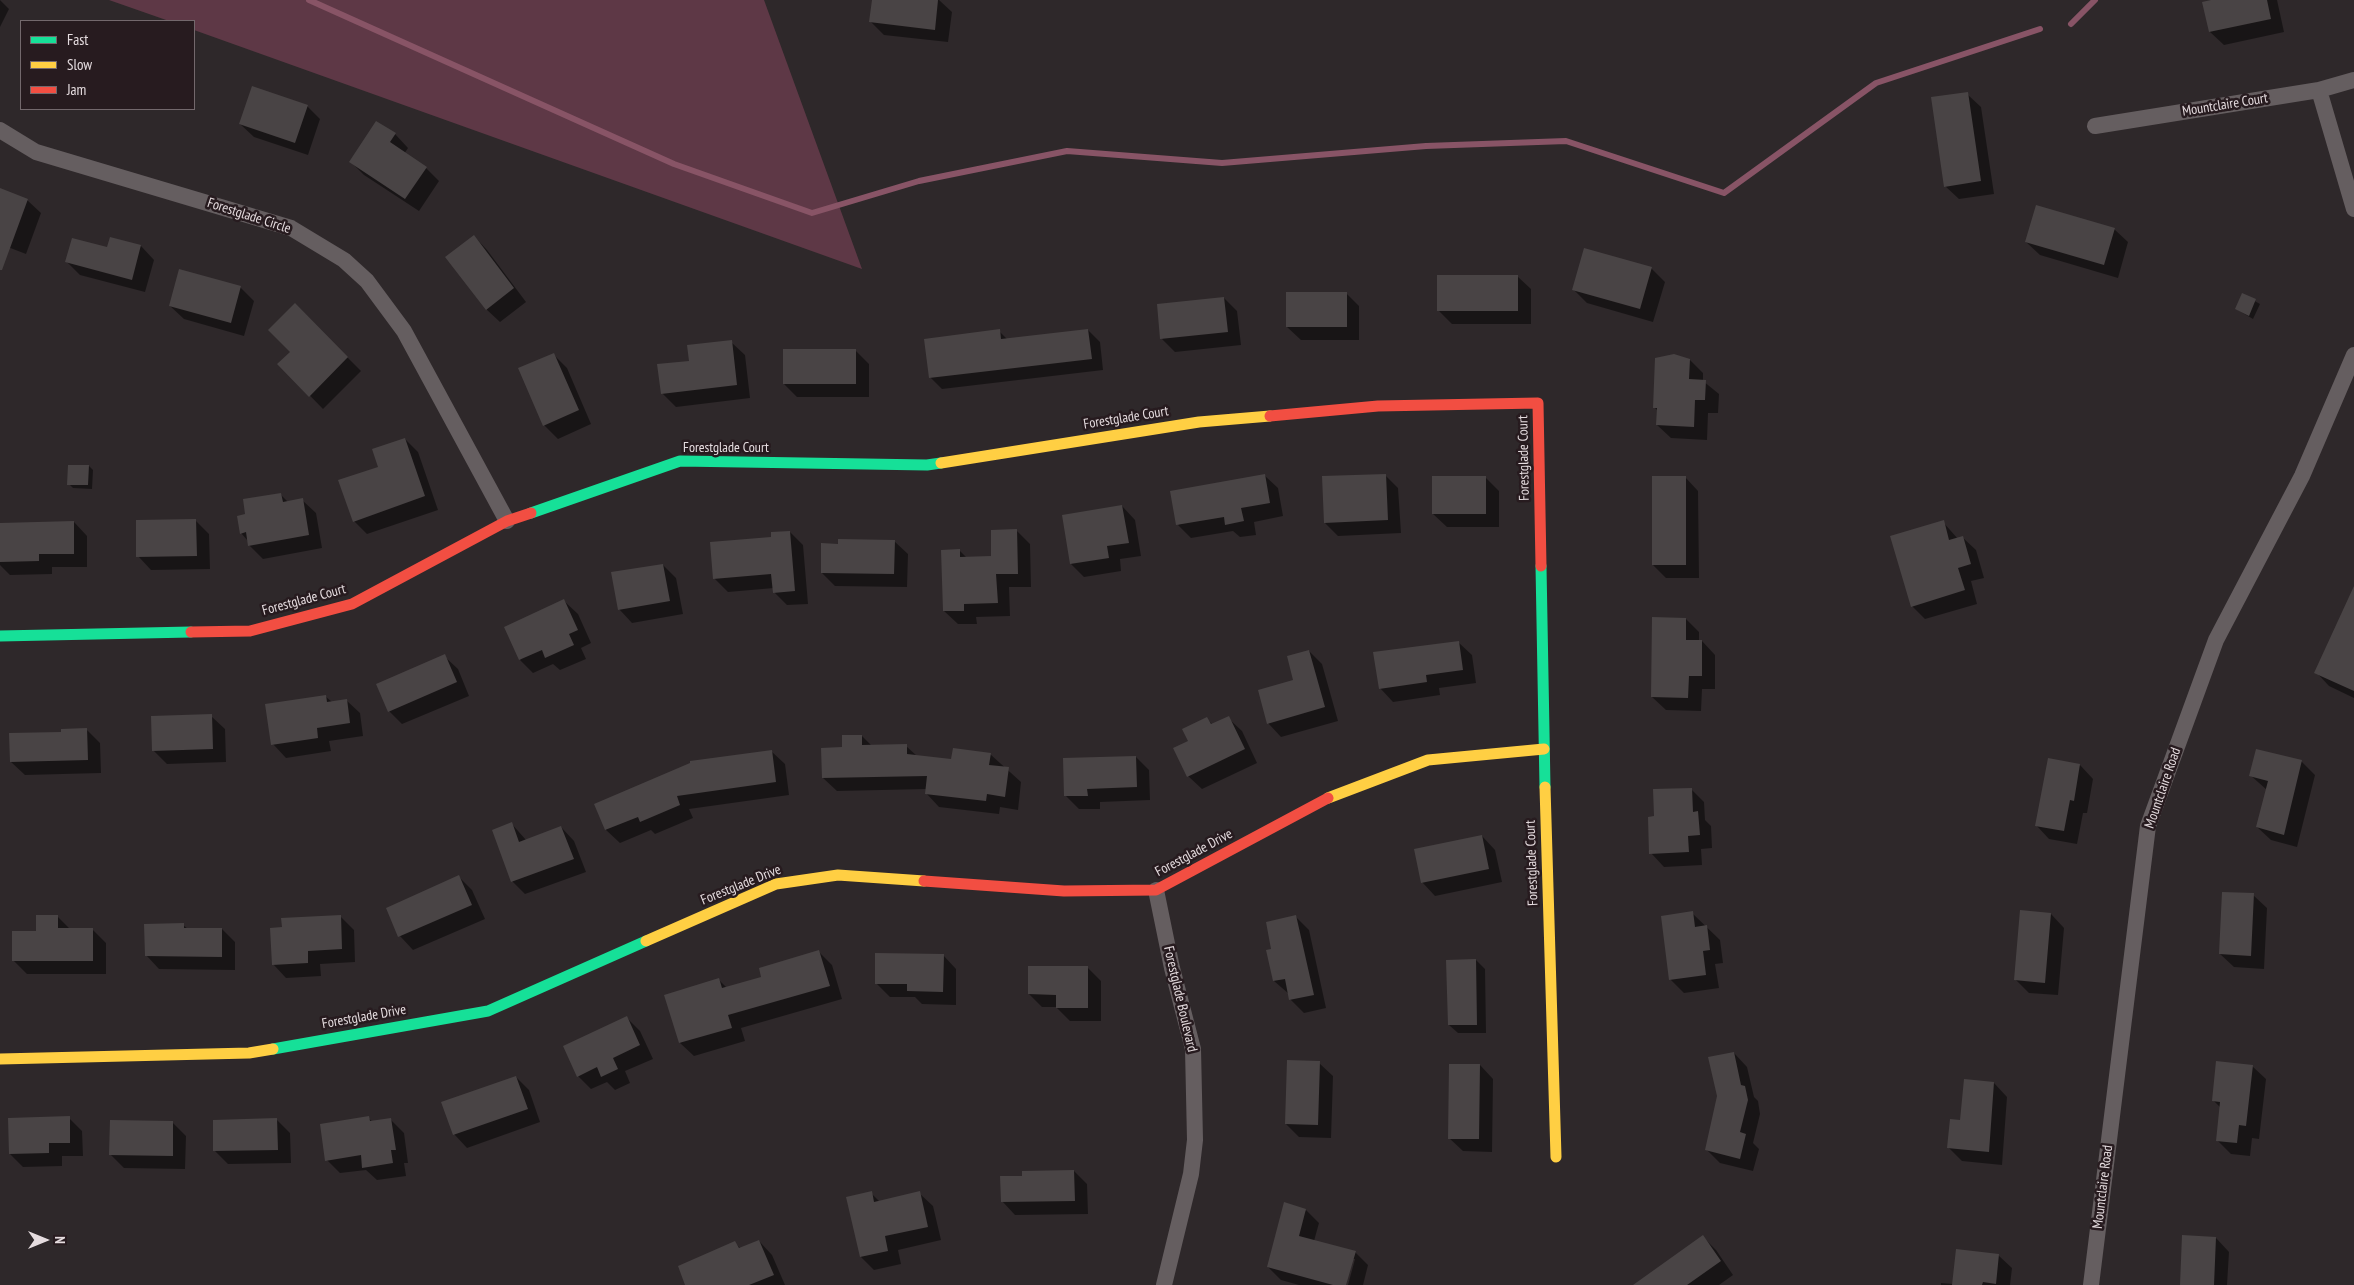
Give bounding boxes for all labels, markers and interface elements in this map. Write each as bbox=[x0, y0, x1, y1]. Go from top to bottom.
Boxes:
legend bbox=[20, 20, 195, 110]
text: Fast bbox=[67, 30, 88, 49]
text: Slow bbox=[67, 55, 92, 74]
text: Jam bbox=[67, 80, 86, 99]
street label: Mountclaire Court bbox=[2181, 90, 2269, 120]
street label: Forestglade Circle bbox=[205, 195, 293, 237]
street label: Forestglade Court bbox=[1082, 403, 1170, 433]
street label: Forestglade Court bbox=[1515, 415, 1533, 501]
street label: Forestglade Court bbox=[683, 440, 769, 456]
street label: Forestglade Court bbox=[260, 581, 348, 619]
street label: Mountclaire Road bbox=[2141, 745, 2185, 831]
street label: Forestglade Court bbox=[1522, 820, 1542, 906]
street label: Forestglade Drive bbox=[1152, 826, 1236, 880]
street label: Forestglade Drive bbox=[698, 861, 784, 909]
street label: Forestglade Boulevard bbox=[1160, 944, 1200, 1054]
street label: Forestglade Drive bbox=[321, 1001, 407, 1033]
street label: Mountclaire Road bbox=[2090, 1144, 2116, 1230]
north arrow bbox=[20, 1215, 70, 1265]
text: N bbox=[51, 1236, 69, 1244]

